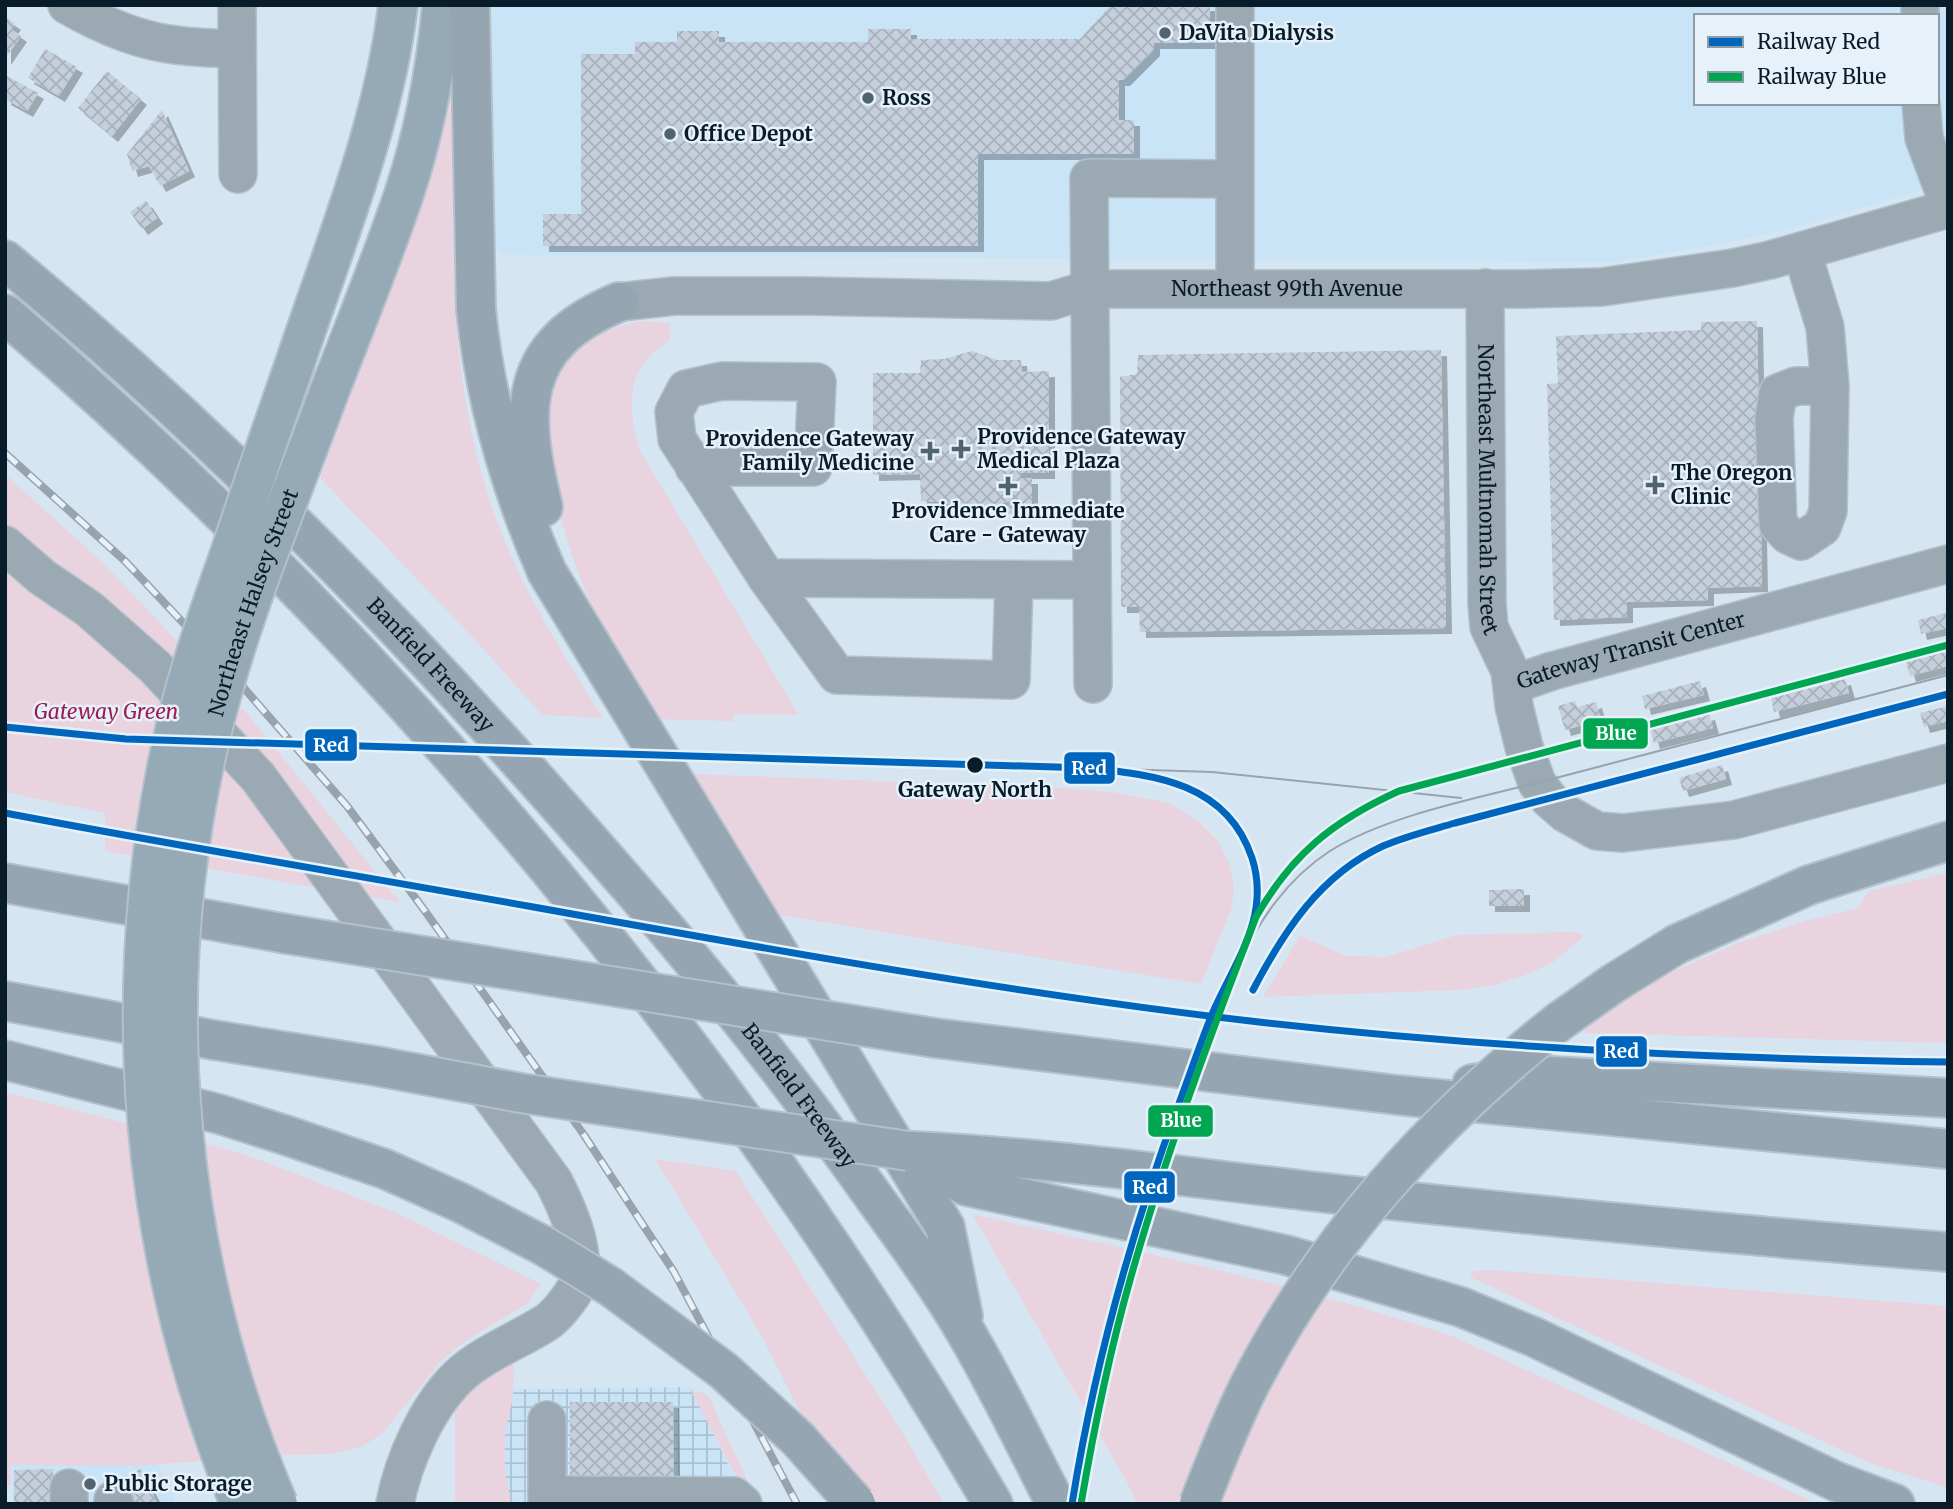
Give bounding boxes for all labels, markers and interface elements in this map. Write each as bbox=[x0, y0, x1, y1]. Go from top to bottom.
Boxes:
legend bbox=[1694, 14, 1939, 105]
place label: DaVita Dialysis bbox=[1179, 19, 1334, 46]
marker: DaVita Dialysis bbox=[1157, 25, 1173, 41]
text: Railway Red bbox=[1757, 28, 1881, 55]
text: Railway Blue bbox=[1757, 63, 1886, 90]
place label: Ross bbox=[882, 84, 931, 111]
marker: Ross bbox=[860, 90, 876, 106]
place label: Office Depot bbox=[684, 120, 814, 147]
marker: Office Depot bbox=[662, 126, 678, 142]
street label: Northeast 99th Avenue bbox=[1171, 275, 1403, 302]
street label: Northeast Multnomah Street bbox=[1472, 344, 1505, 639]
place label: Providence Gateway Medical Plaza bbox=[977, 423, 1186, 474]
place label: Providence Gateway Family Medicine bbox=[705, 425, 915, 476]
marker: Providence Gateway Medical Plaza bbox=[951, 439, 971, 459]
marker: Providence Gateway Family Medicine bbox=[920, 441, 940, 461]
place label: The Oregon Clinic bbox=[1671, 459, 1792, 510]
marker: The Oregon Clinic bbox=[1645, 475, 1665, 495]
marker: Providence Immediate Care - Gateway bbox=[998, 476, 1018, 496]
street label: Northeast Halsey Street bbox=[202, 485, 304, 719]
place label: Providence Immediate Care - Gateway bbox=[891, 497, 1125, 548]
street label: Banfield Freeway bbox=[362, 592, 501, 738]
street label: Gateway Transit Center bbox=[1513, 605, 1748, 695]
park label: Gateway Green bbox=[34, 698, 178, 725]
line badge: Blue bbox=[1582, 717, 1649, 750]
text: Blue bbox=[1595, 721, 1637, 745]
line badge: Red bbox=[304, 728, 358, 762]
text: Red bbox=[313, 733, 349, 757]
line badge: Red bbox=[1063, 751, 1116, 785]
marker: Gateway North bbox=[965, 755, 985, 775]
text: Red bbox=[1071, 756, 1107, 780]
place label: Gateway North bbox=[898, 776, 1052, 803]
street label: Banfield Freeway bbox=[736, 1018, 863, 1174]
line badge: Red bbox=[1595, 1035, 1648, 1068]
text: Red bbox=[1603, 1039, 1639, 1063]
line badge: Blue bbox=[1147, 1104, 1214, 1138]
text: Blue bbox=[1160, 1108, 1202, 1132]
line badge: Red bbox=[1123, 1170, 1176, 1204]
text: Red bbox=[1132, 1175, 1168, 1199]
place label: Public Storage bbox=[104, 1470, 252, 1497]
marker: Public Storage bbox=[82, 1476, 98, 1492]

